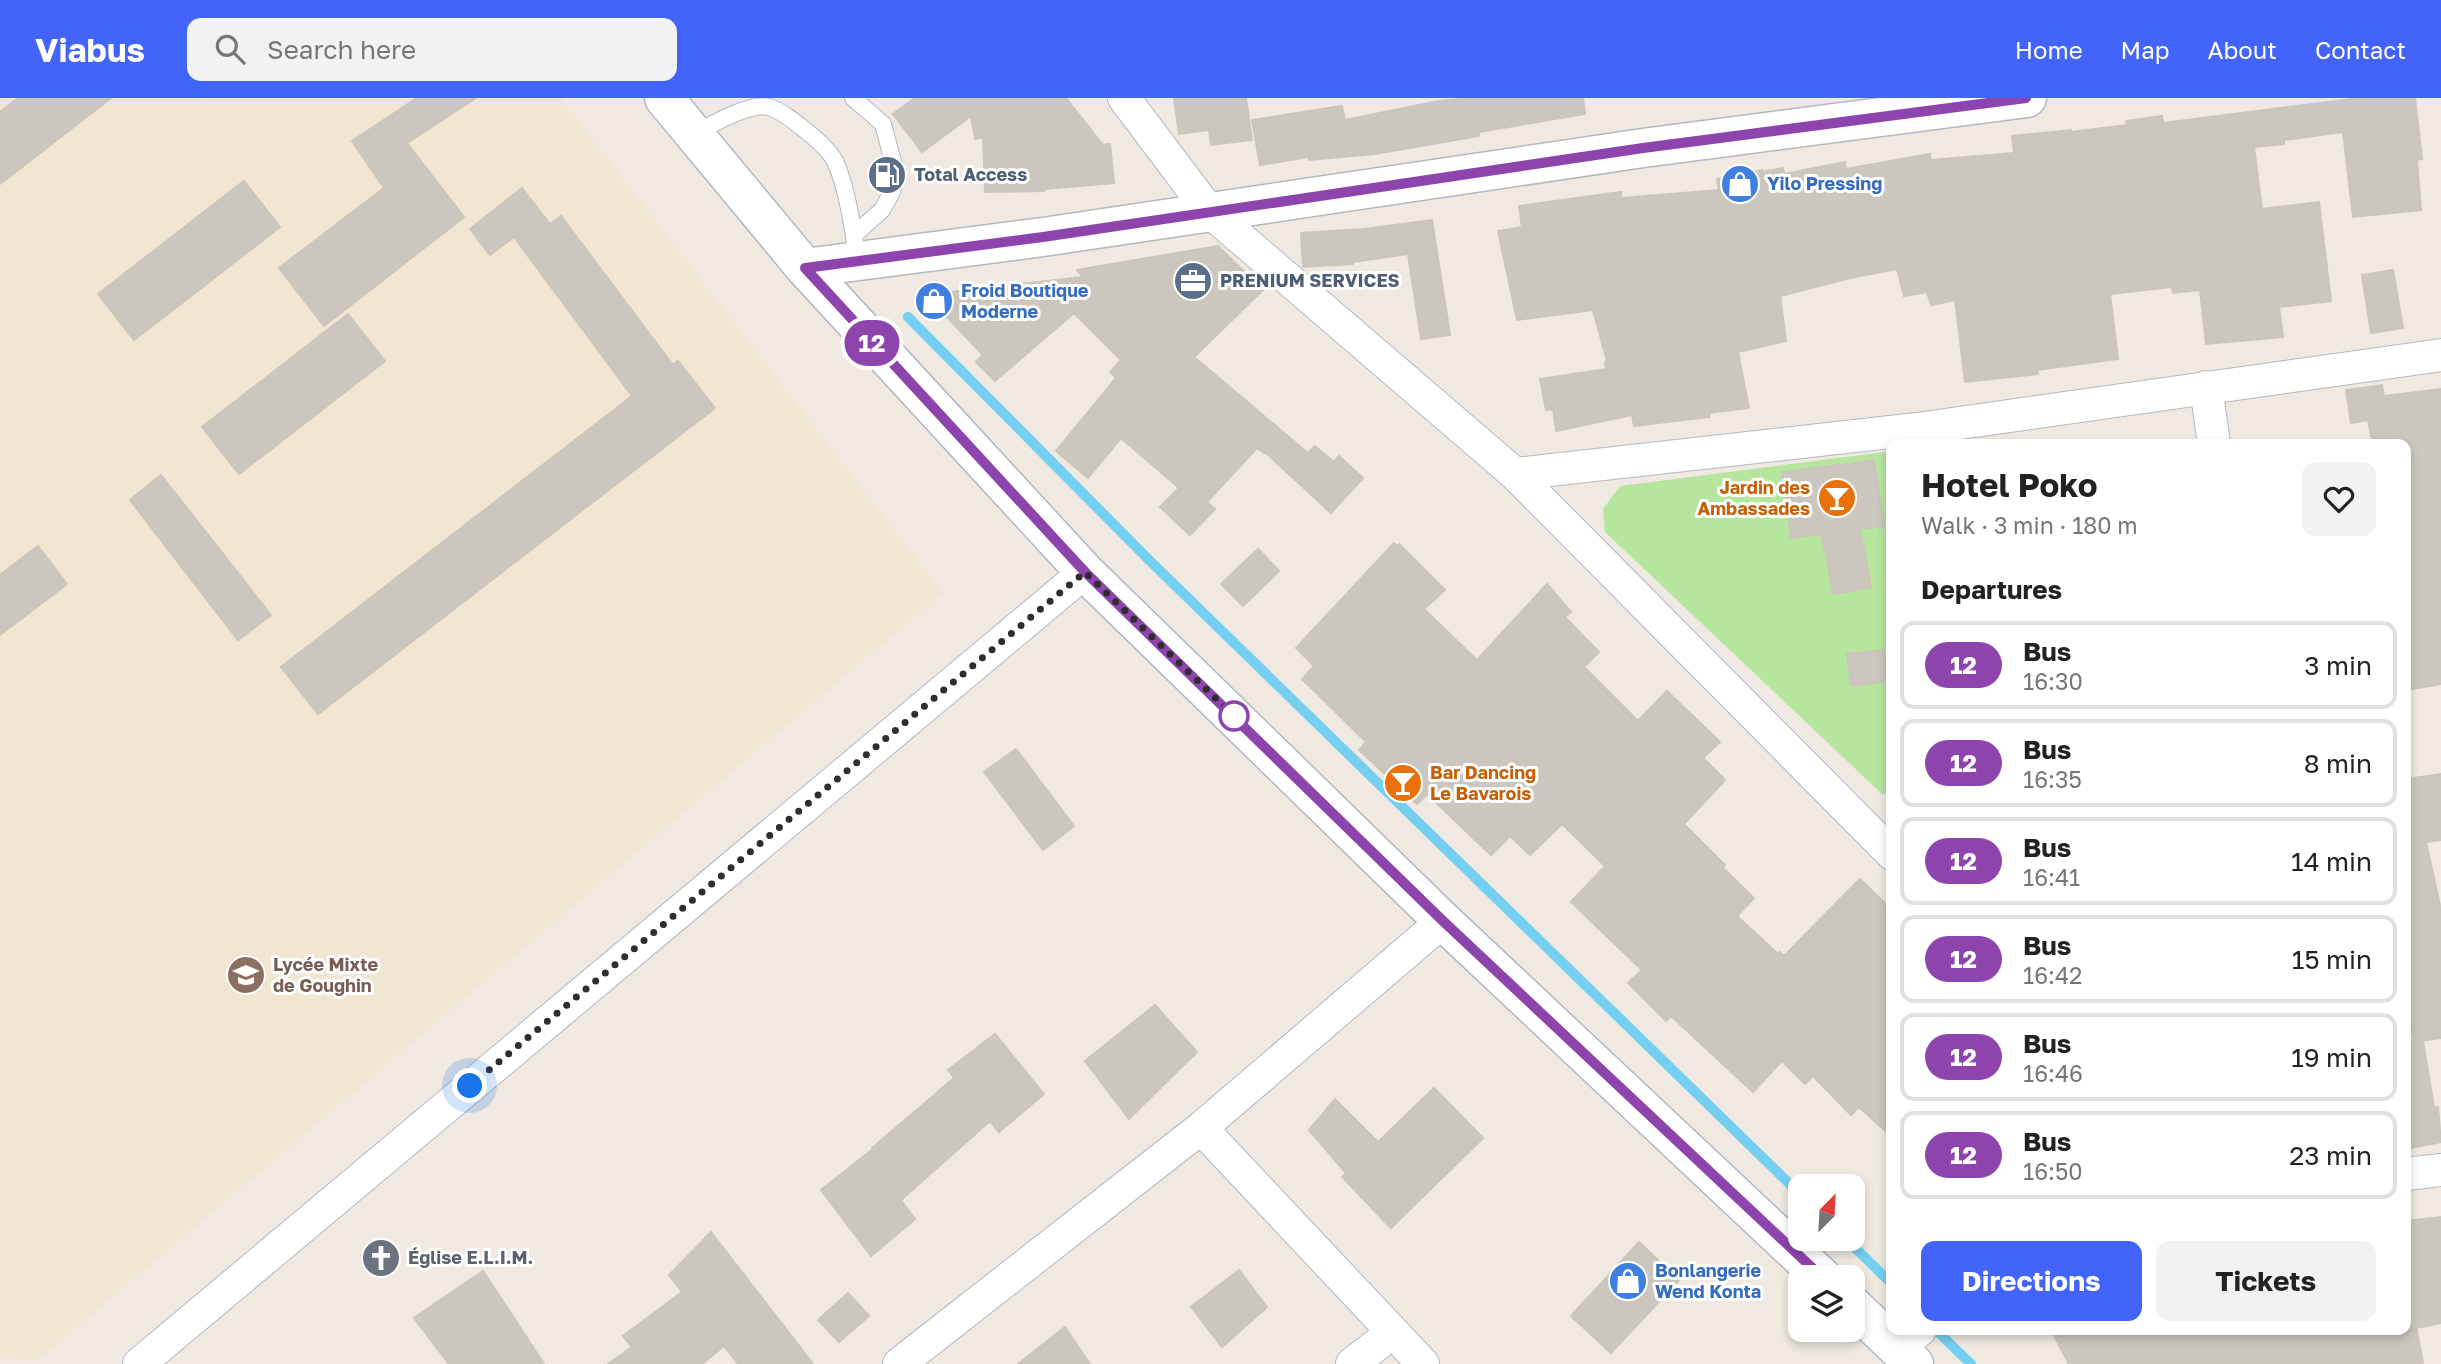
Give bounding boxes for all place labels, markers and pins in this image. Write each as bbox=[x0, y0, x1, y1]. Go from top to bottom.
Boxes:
fuel station icon: Total Access bbox=[866, 154, 908, 196]
place label: Total Access bbox=[914, 163, 1027, 185]
shop icon: Yilo Pressing bbox=[1719, 163, 1761, 205]
place label: Yilo Pressing bbox=[1767, 172, 1882, 194]
office icon: PRENIUM SERVICES bbox=[1172, 260, 1214, 302]
place label: PRENIUM SERVICES bbox=[1220, 269, 1400, 291]
place label: Froid Boutique Moderne bbox=[961, 279, 1089, 322]
shop icon: Froid Boutique Moderne bbox=[913, 280, 955, 322]
place label: Jardin des Ambassades bbox=[1698, 476, 1810, 519]
bar icon: Jardin des Ambassades bbox=[1816, 477, 1858, 519]
unlabelled marker bbox=[1219, 701, 1249, 731]
place label: Bar Dancing Le Bavarois bbox=[1430, 761, 1536, 804]
bar icon: Bar Dancing Le Bavarois bbox=[1382, 762, 1424, 804]
place label: Lycée Mixte de Goughin bbox=[273, 953, 378, 996]
school or university icon: Lycée Mixte de Goughin bbox=[225, 954, 267, 996]
church icon: Église E.L.I.M. bbox=[360, 1237, 402, 1279]
place label: Église E.L.I.M. bbox=[408, 1246, 533, 1268]
place label: Bonlangerie Wend Konta bbox=[1655, 1259, 1761, 1302]
shop icon: Bonlangerie Wend Konta bbox=[1607, 1260, 1649, 1302]

